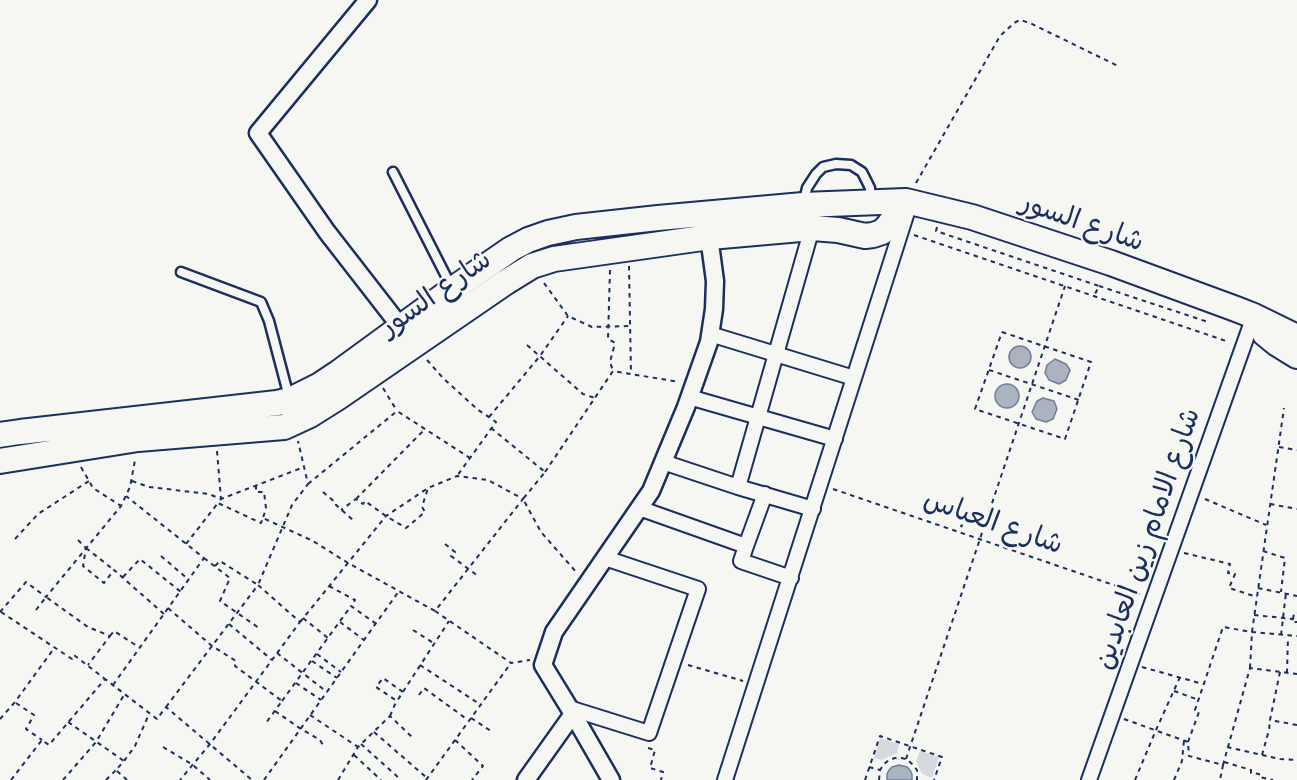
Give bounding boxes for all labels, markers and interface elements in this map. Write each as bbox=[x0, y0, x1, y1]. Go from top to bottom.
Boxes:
street label: شارع السور bbox=[1016, 186, 1148, 260]
street label: شارع السور bbox=[374, 243, 498, 345]
street label: شارع الامام زين العابدين bbox=[1087, 404, 1209, 674]
street label: شارع العباس bbox=[919, 484, 1067, 562]

